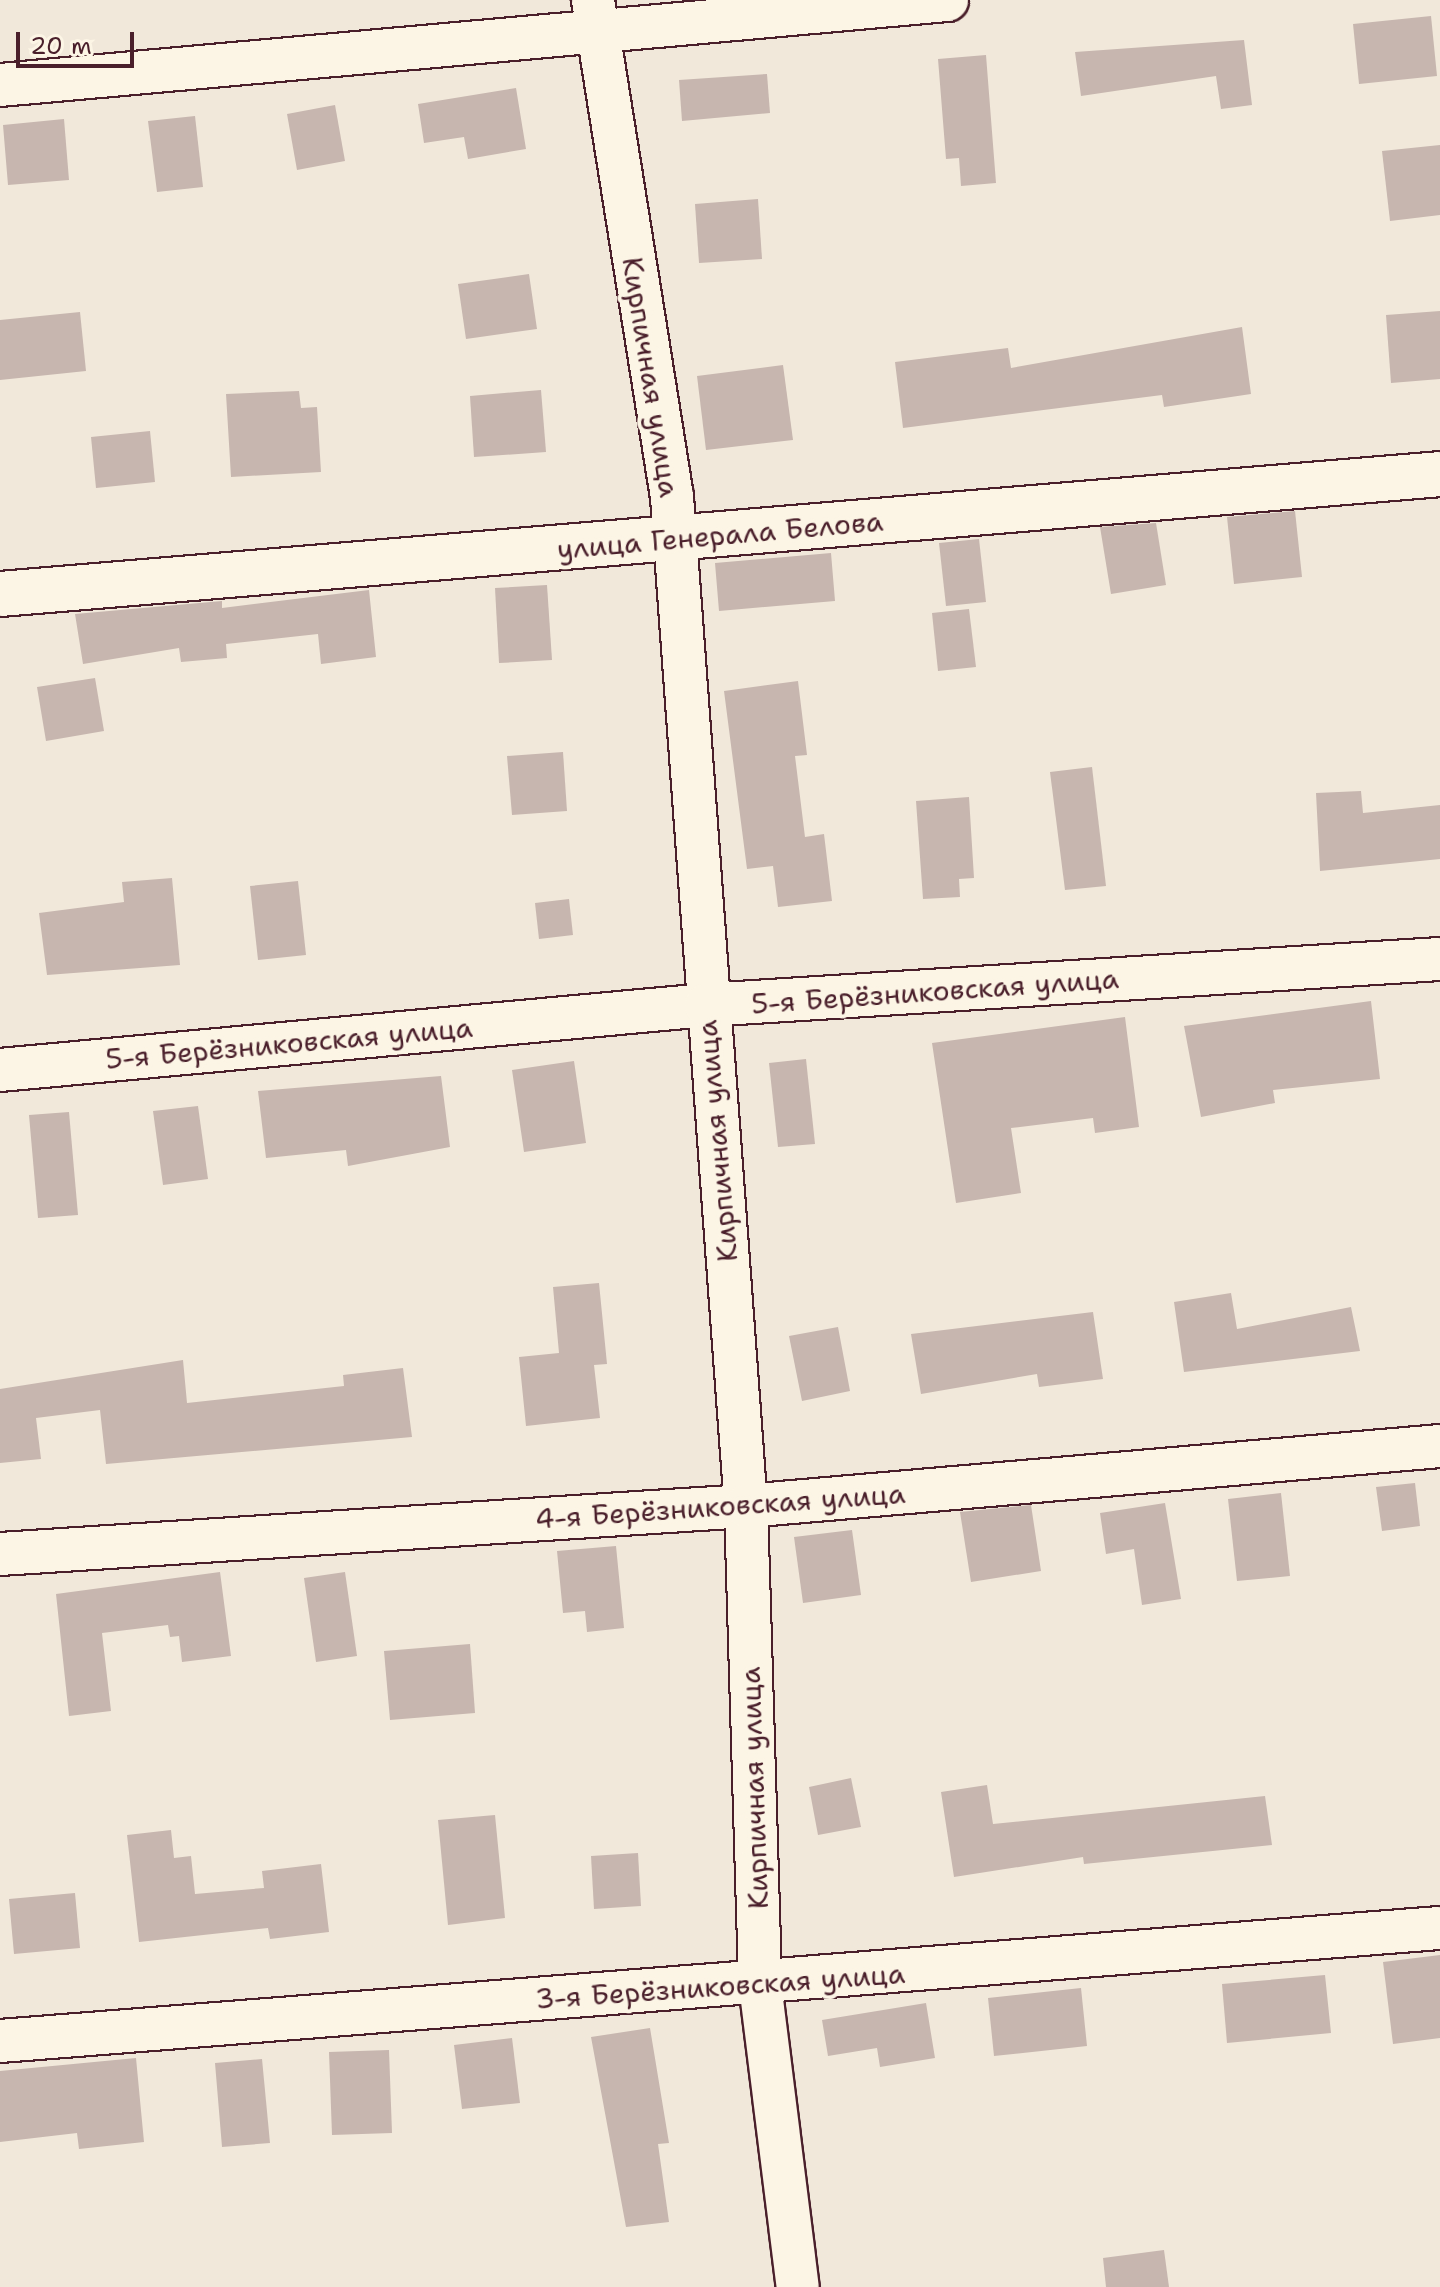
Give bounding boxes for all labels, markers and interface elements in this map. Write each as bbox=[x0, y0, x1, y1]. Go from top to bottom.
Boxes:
scale bar bbox=[20, 16, 138, 66]
text: 20 m bbox=[30, 30, 92, 62]
street label: Кирпичная улица bbox=[615, 255, 687, 499]
street label: улица Генерала Белова bbox=[556, 504, 884, 566]
street label: 5-я Берёзниковская улица bbox=[750, 961, 1120, 1021]
street label: 5-я Берёзниковская улица bbox=[104, 1010, 474, 1076]
street label: Кирпичная улица bbox=[690, 1019, 744, 1263]
street label: 4-я Берёзниковская улица bbox=[534, 1476, 906, 1536]
street label: Кирпичная улица bbox=[733, 1666, 775, 1910]
street label: 3-я Берёзниковская улица bbox=[534, 1956, 906, 2016]

